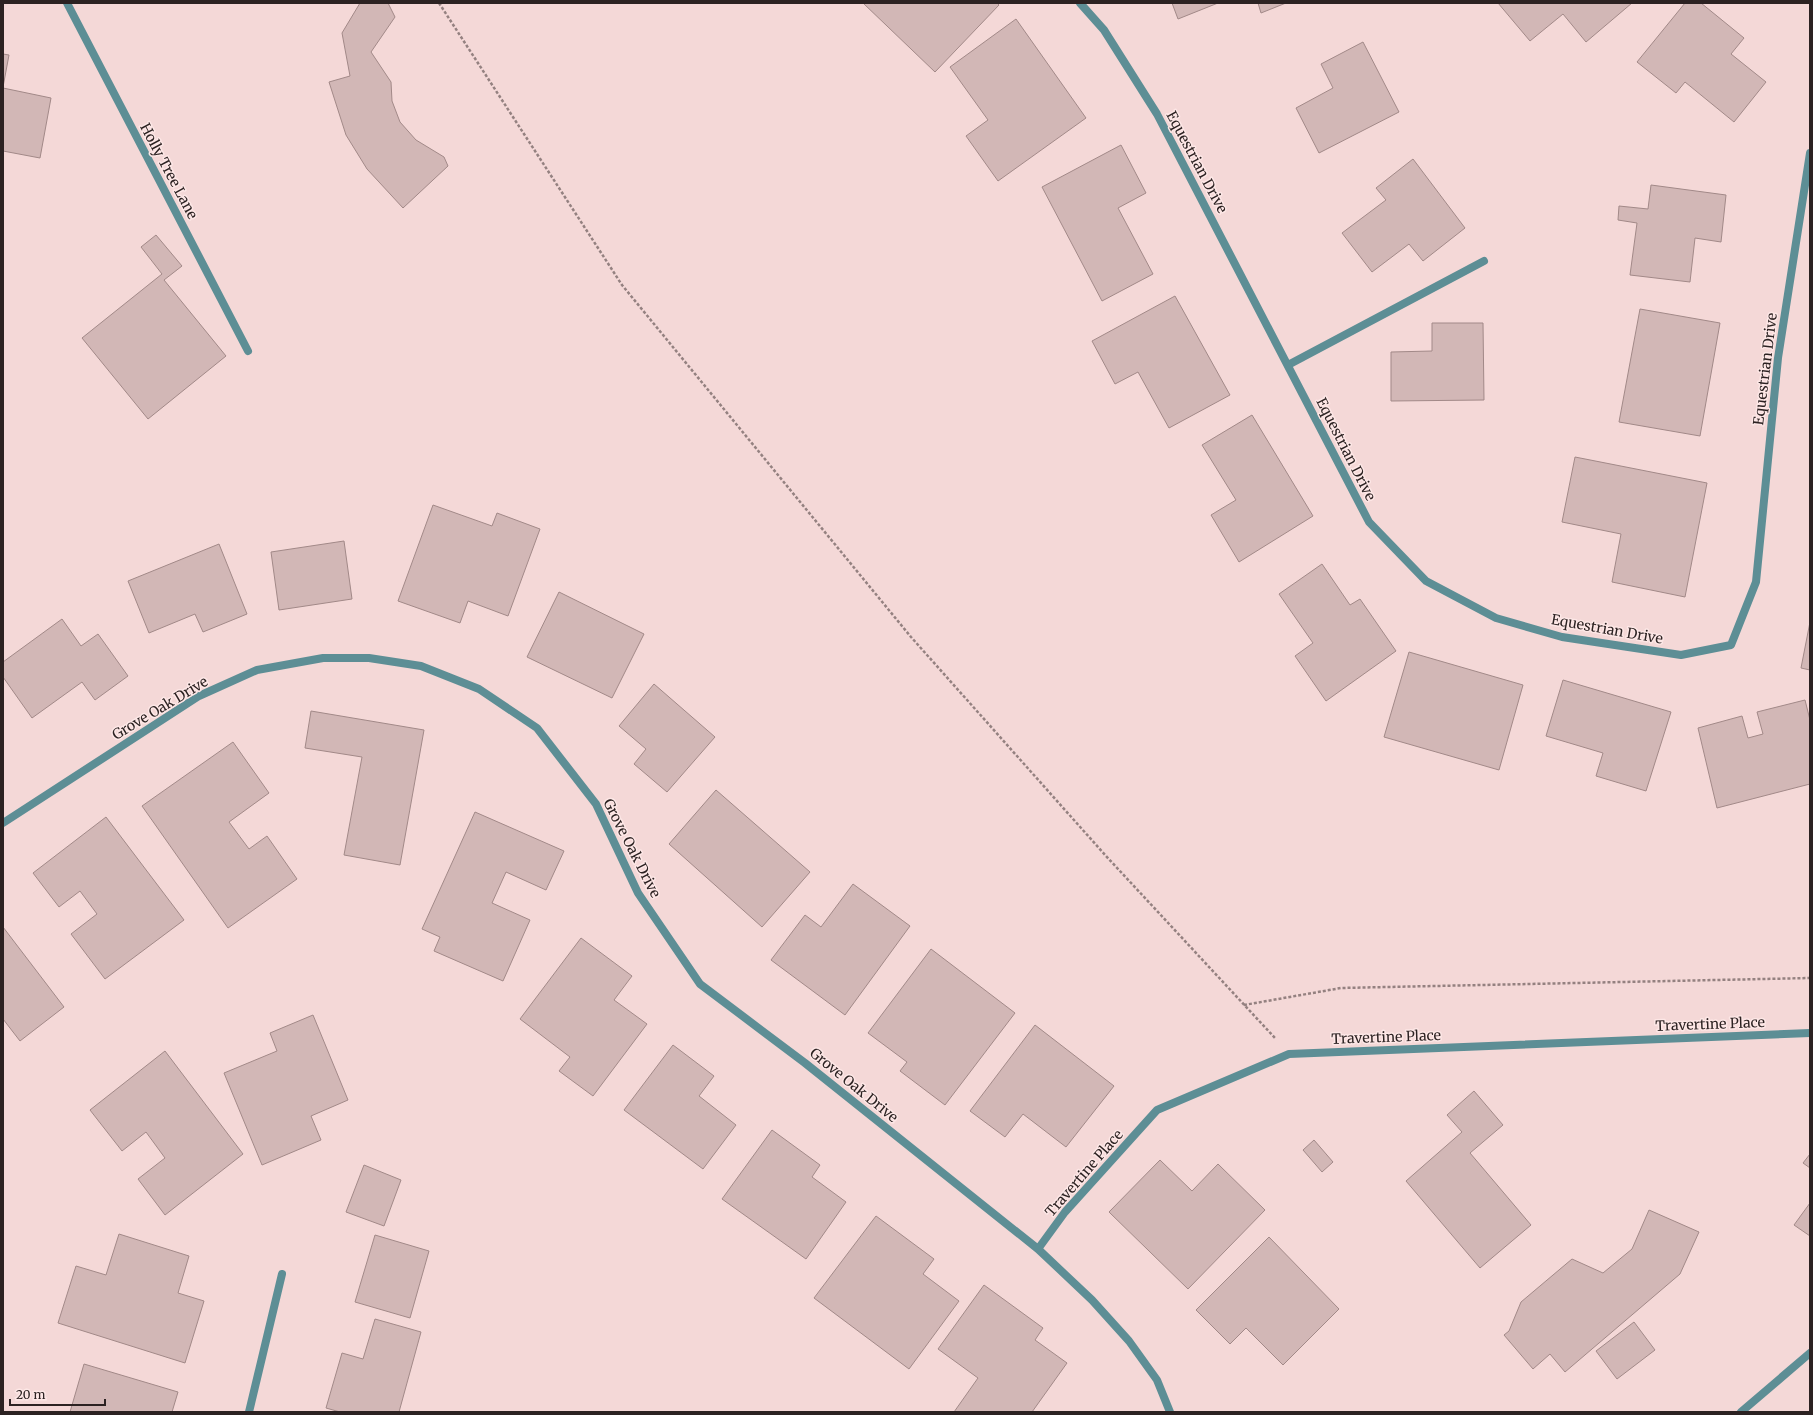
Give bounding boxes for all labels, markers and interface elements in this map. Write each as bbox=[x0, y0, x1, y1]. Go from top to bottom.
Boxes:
street label: Equestrian Drive bbox=[1163, 108, 1231, 216]
street label: Holly Tree Lane bbox=[136, 120, 202, 222]
street label: Equestrian Drive bbox=[1749, 312, 1781, 426]
street label: Equestrian Drive bbox=[1312, 395, 1380, 503]
street label: Equestrian Drive bbox=[1550, 610, 1664, 648]
street label: Grove Oak Drive bbox=[109, 672, 211, 744]
street label: Grove Oak Drive bbox=[599, 796, 665, 900]
street label: Travertine Place bbox=[1655, 1013, 1765, 1035]
street label: Travertine Place bbox=[1331, 1026, 1441, 1048]
street label: Grove Oak Drive bbox=[806, 1044, 902, 1126]
street label: Travertine Place bbox=[1041, 1126, 1127, 1220]
scale bar bbox=[10, 1381, 105, 1407]
text: 20 m bbox=[16, 1387, 45, 1402]

